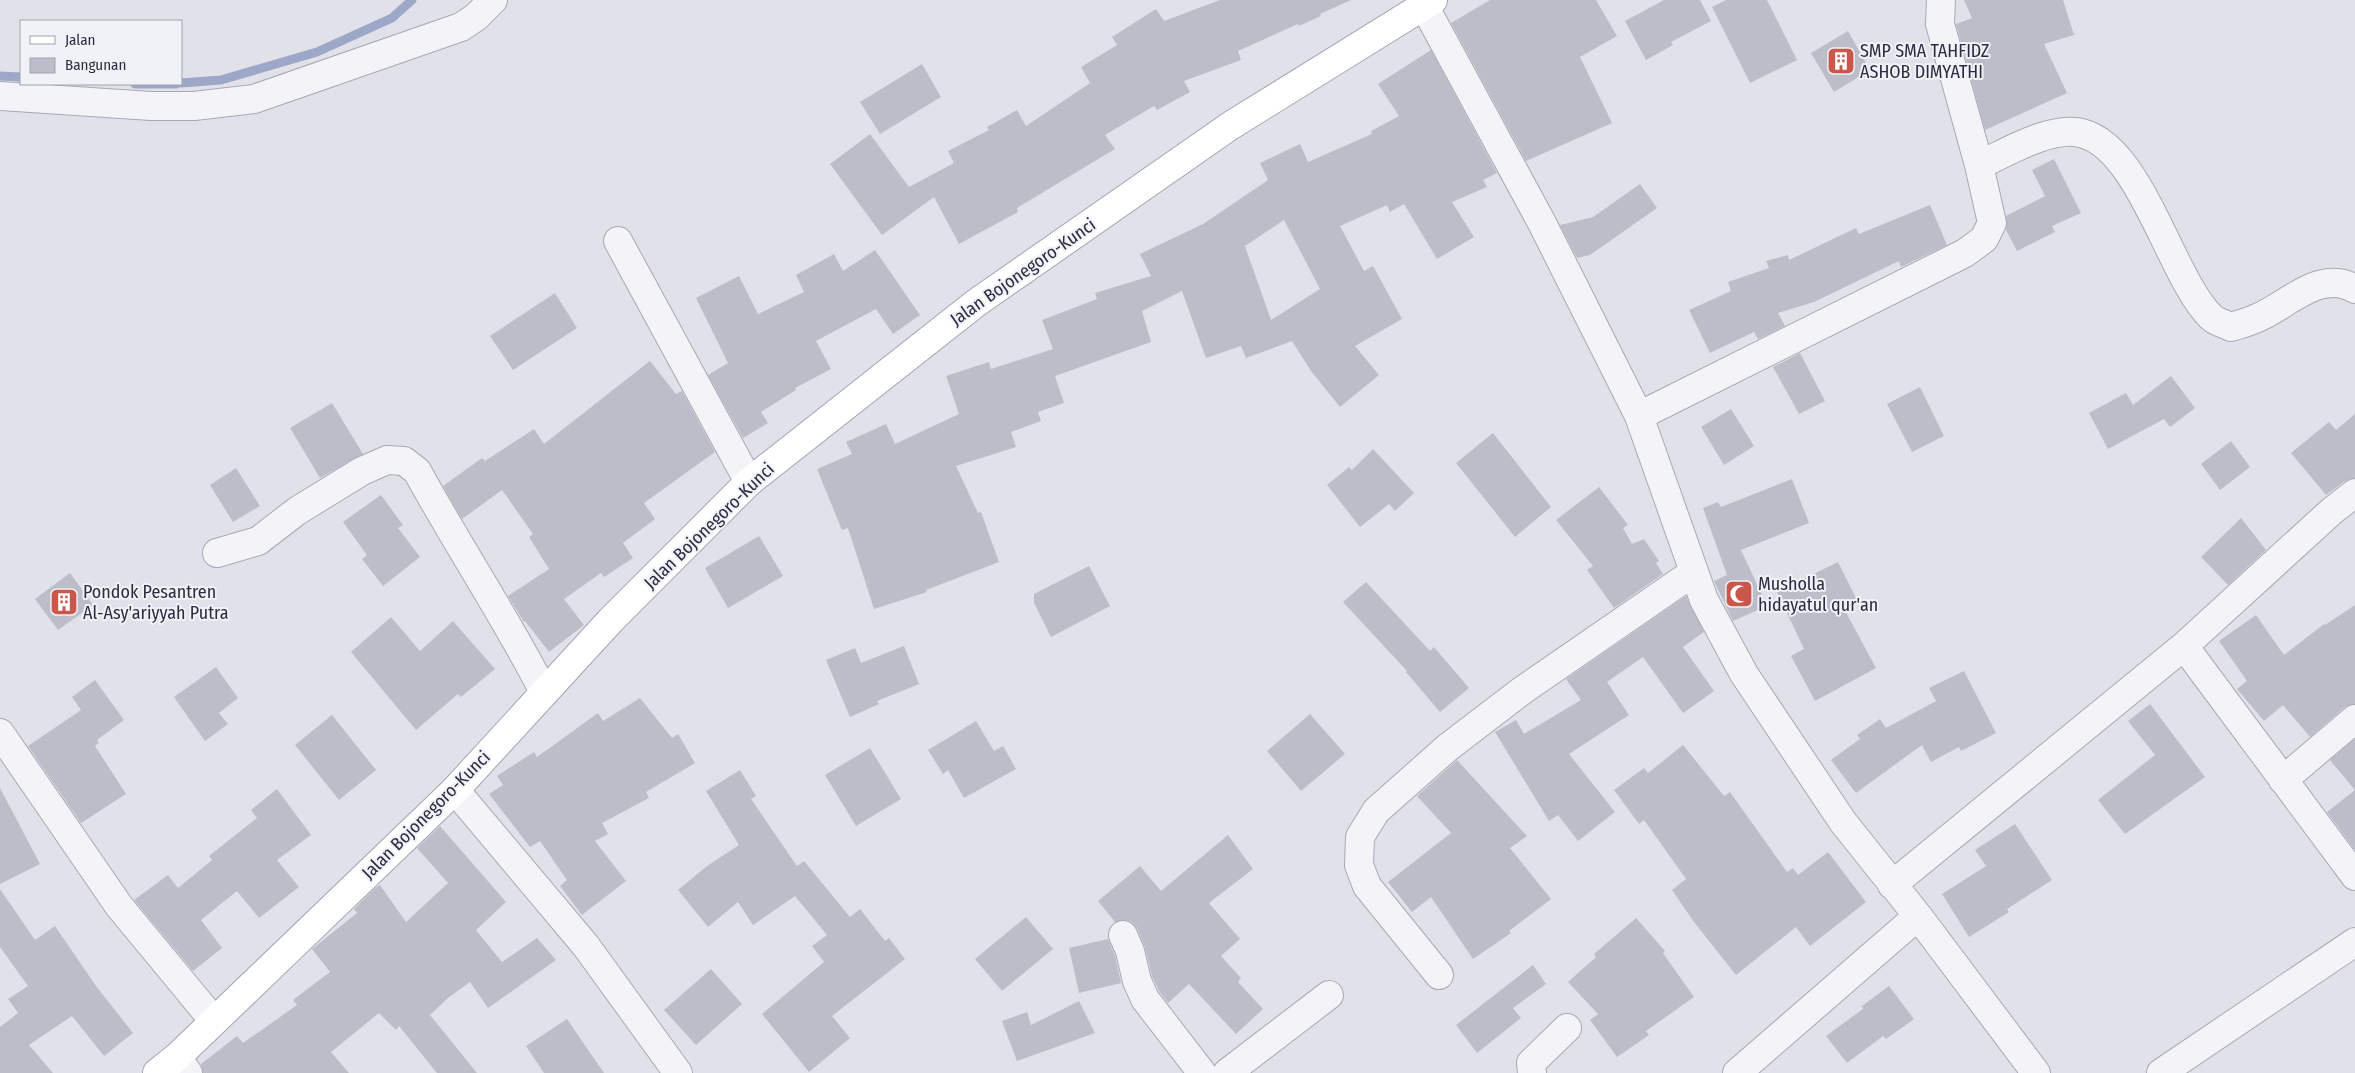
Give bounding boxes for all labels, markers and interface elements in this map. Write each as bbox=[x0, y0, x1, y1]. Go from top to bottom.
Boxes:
legend bbox=[20, 20, 182, 85]
text: Jalan bbox=[65, 31, 95, 49]
place label: SMP SMA TAHFIDZ ASHOB DIMYATHI bbox=[1860, 40, 1989, 83]
building icon: SMP SMA TAHFIDZ ASHOB DIMYATHI bbox=[1826, 46, 1856, 76]
text: Bangunan bbox=[65, 56, 126, 74]
street label: Jalan Bojonegoro-Kunci bbox=[946, 214, 1100, 330]
street label: Jalan Bojonegoro-Kunci bbox=[639, 458, 779, 594]
place label: Musholla hidayatul qur'an bbox=[1758, 573, 1878, 616]
mosque icon: Musholla hidayatul qur'an bbox=[1724, 579, 1754, 609]
place label: Pondok Pesantren Al-Asy'ariyyah Putra bbox=[83, 581, 229, 624]
building icon: Pondok Pesantren Al-Asy'ariyyah Putra bbox=[49, 587, 79, 617]
street label: Jalan Bojonegoro-Kunci bbox=[357, 746, 495, 884]

